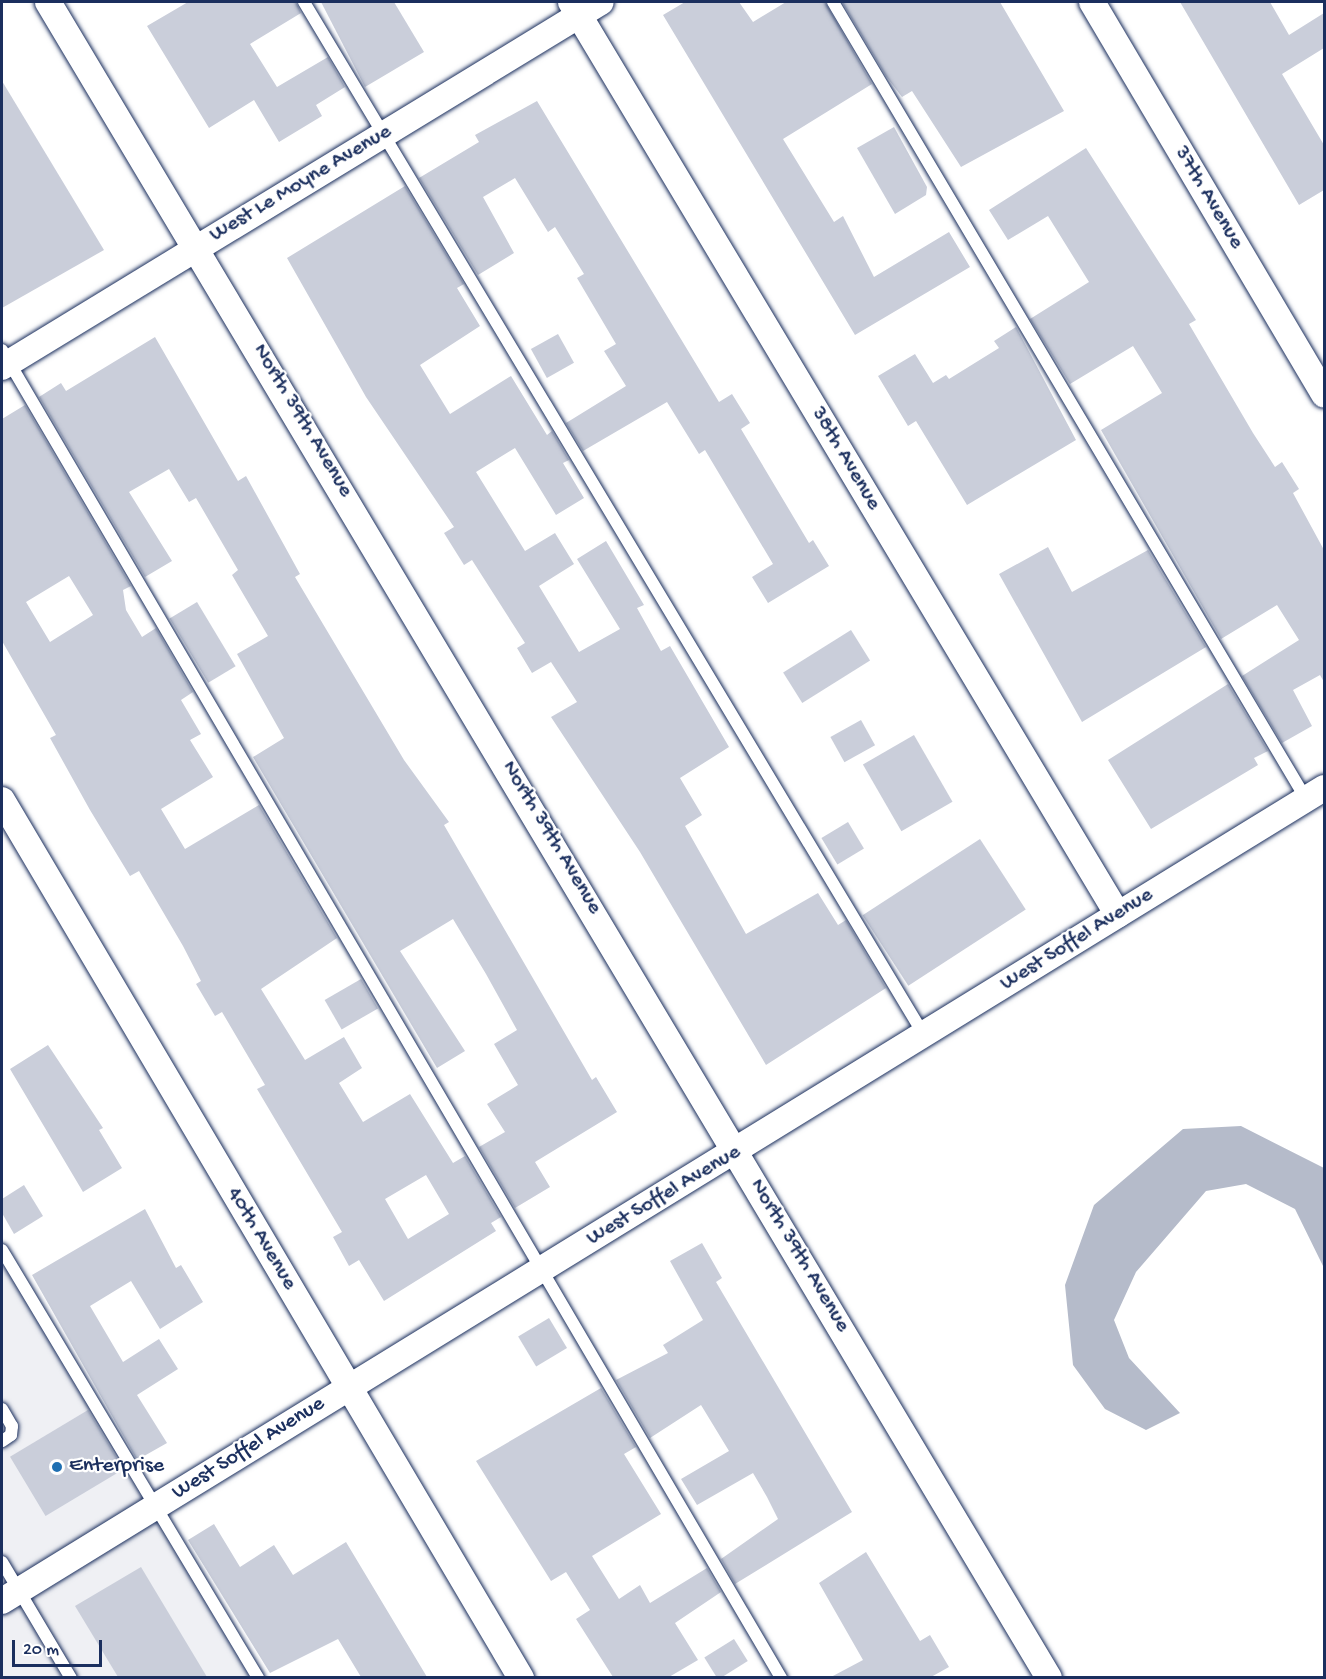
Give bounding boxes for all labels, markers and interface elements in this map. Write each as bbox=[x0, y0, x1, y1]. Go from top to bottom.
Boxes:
street label: West Le Moyne Avenue bbox=[205, 119, 397, 249]
street label: 37th Avenue bbox=[1167, 142, 1249, 254]
street label: North 39th Avenue bbox=[246, 340, 358, 502]
street label: 38th Avenue bbox=[804, 403, 886, 515]
street label: North 39th Avenue bbox=[495, 757, 607, 919]
street label: West Soffel Avenue bbox=[996, 882, 1158, 998]
street label: West Soffel Avenue bbox=[582, 1140, 746, 1252]
street label: North 39th Avenue bbox=[743, 1175, 855, 1337]
street label: 40th Avenue bbox=[220, 1183, 302, 1295]
street label: West Soffel Avenue bbox=[168, 1391, 330, 1507]
place label: Enterprise bbox=[69, 1454, 164, 1480]
marker: Enterprise bbox=[50, 1460, 64, 1474]
scale bar bbox=[15, 1628, 105, 1666]
text: 20 m bbox=[23, 1640, 59, 1661]

